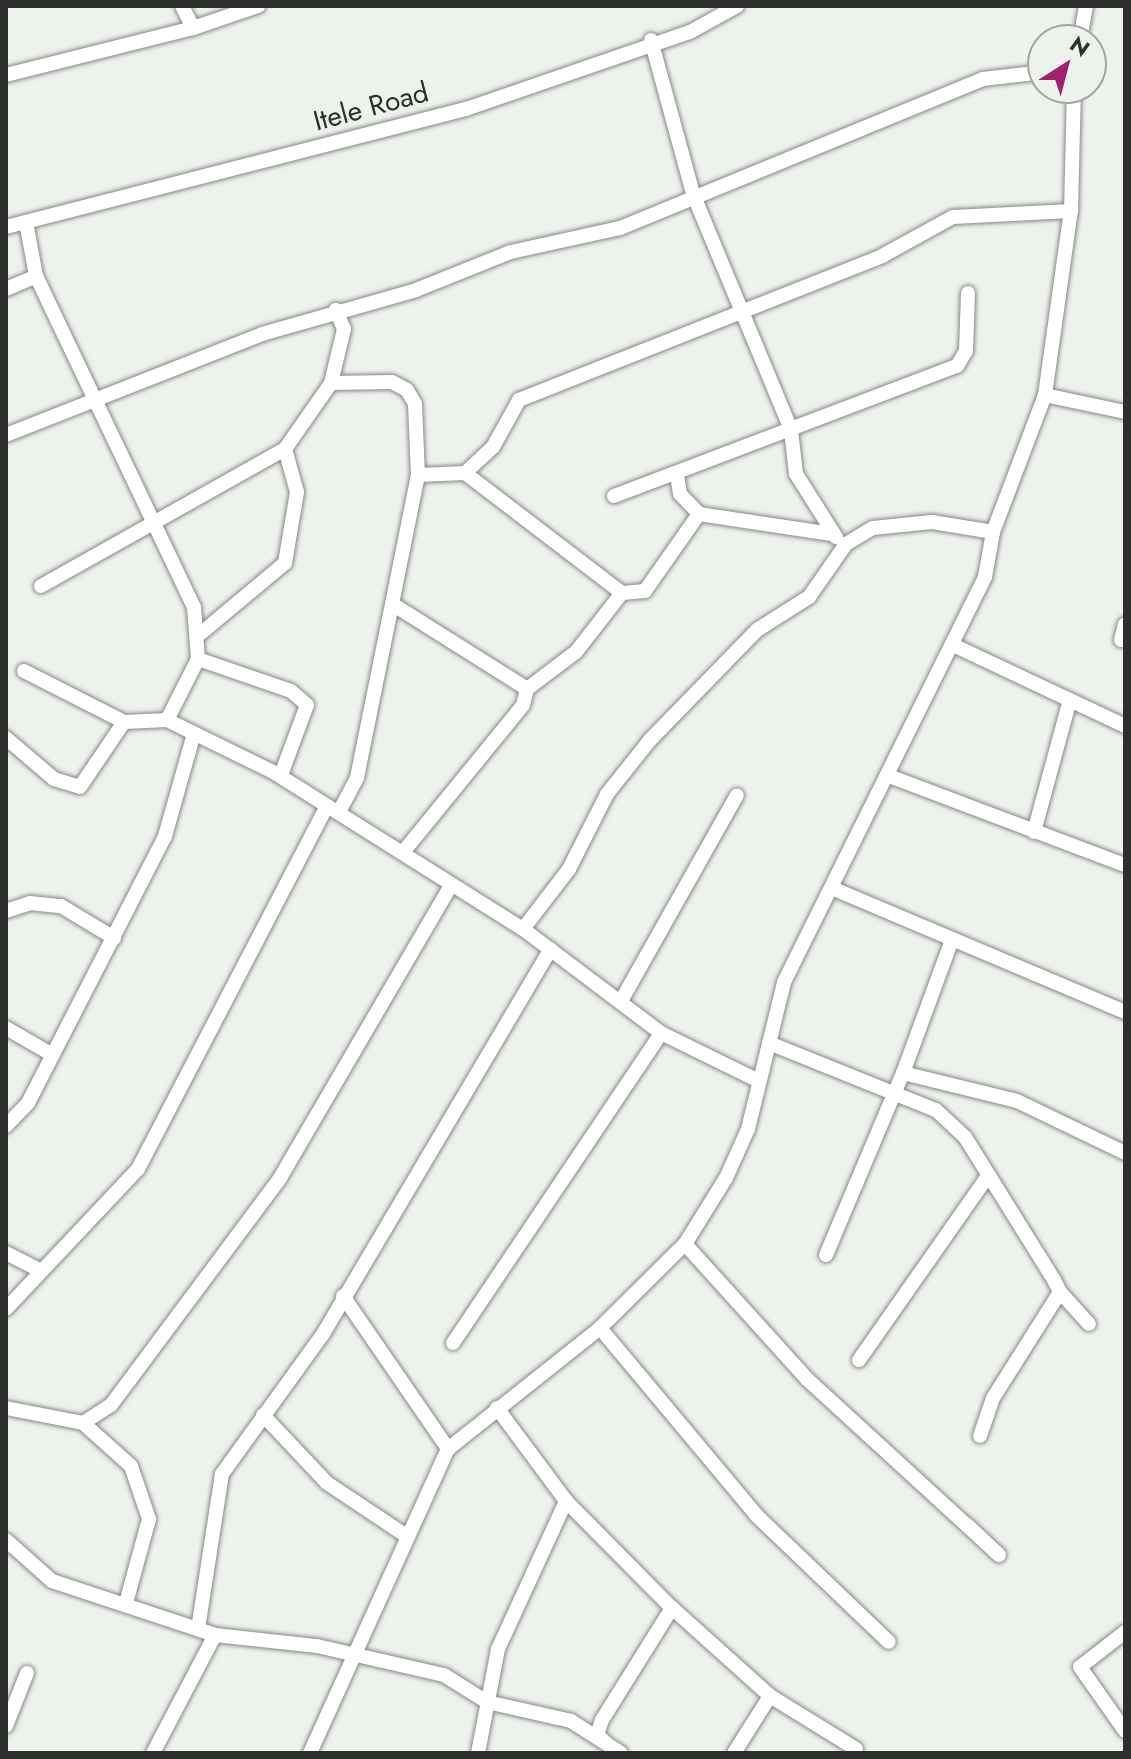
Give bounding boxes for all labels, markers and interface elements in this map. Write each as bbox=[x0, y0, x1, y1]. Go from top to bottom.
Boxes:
north arrow bbox=[1027, 24, 1107, 104]
text: N bbox=[1063, 28, 1096, 64]
street label: Itele Road bbox=[310, 76, 432, 138]

